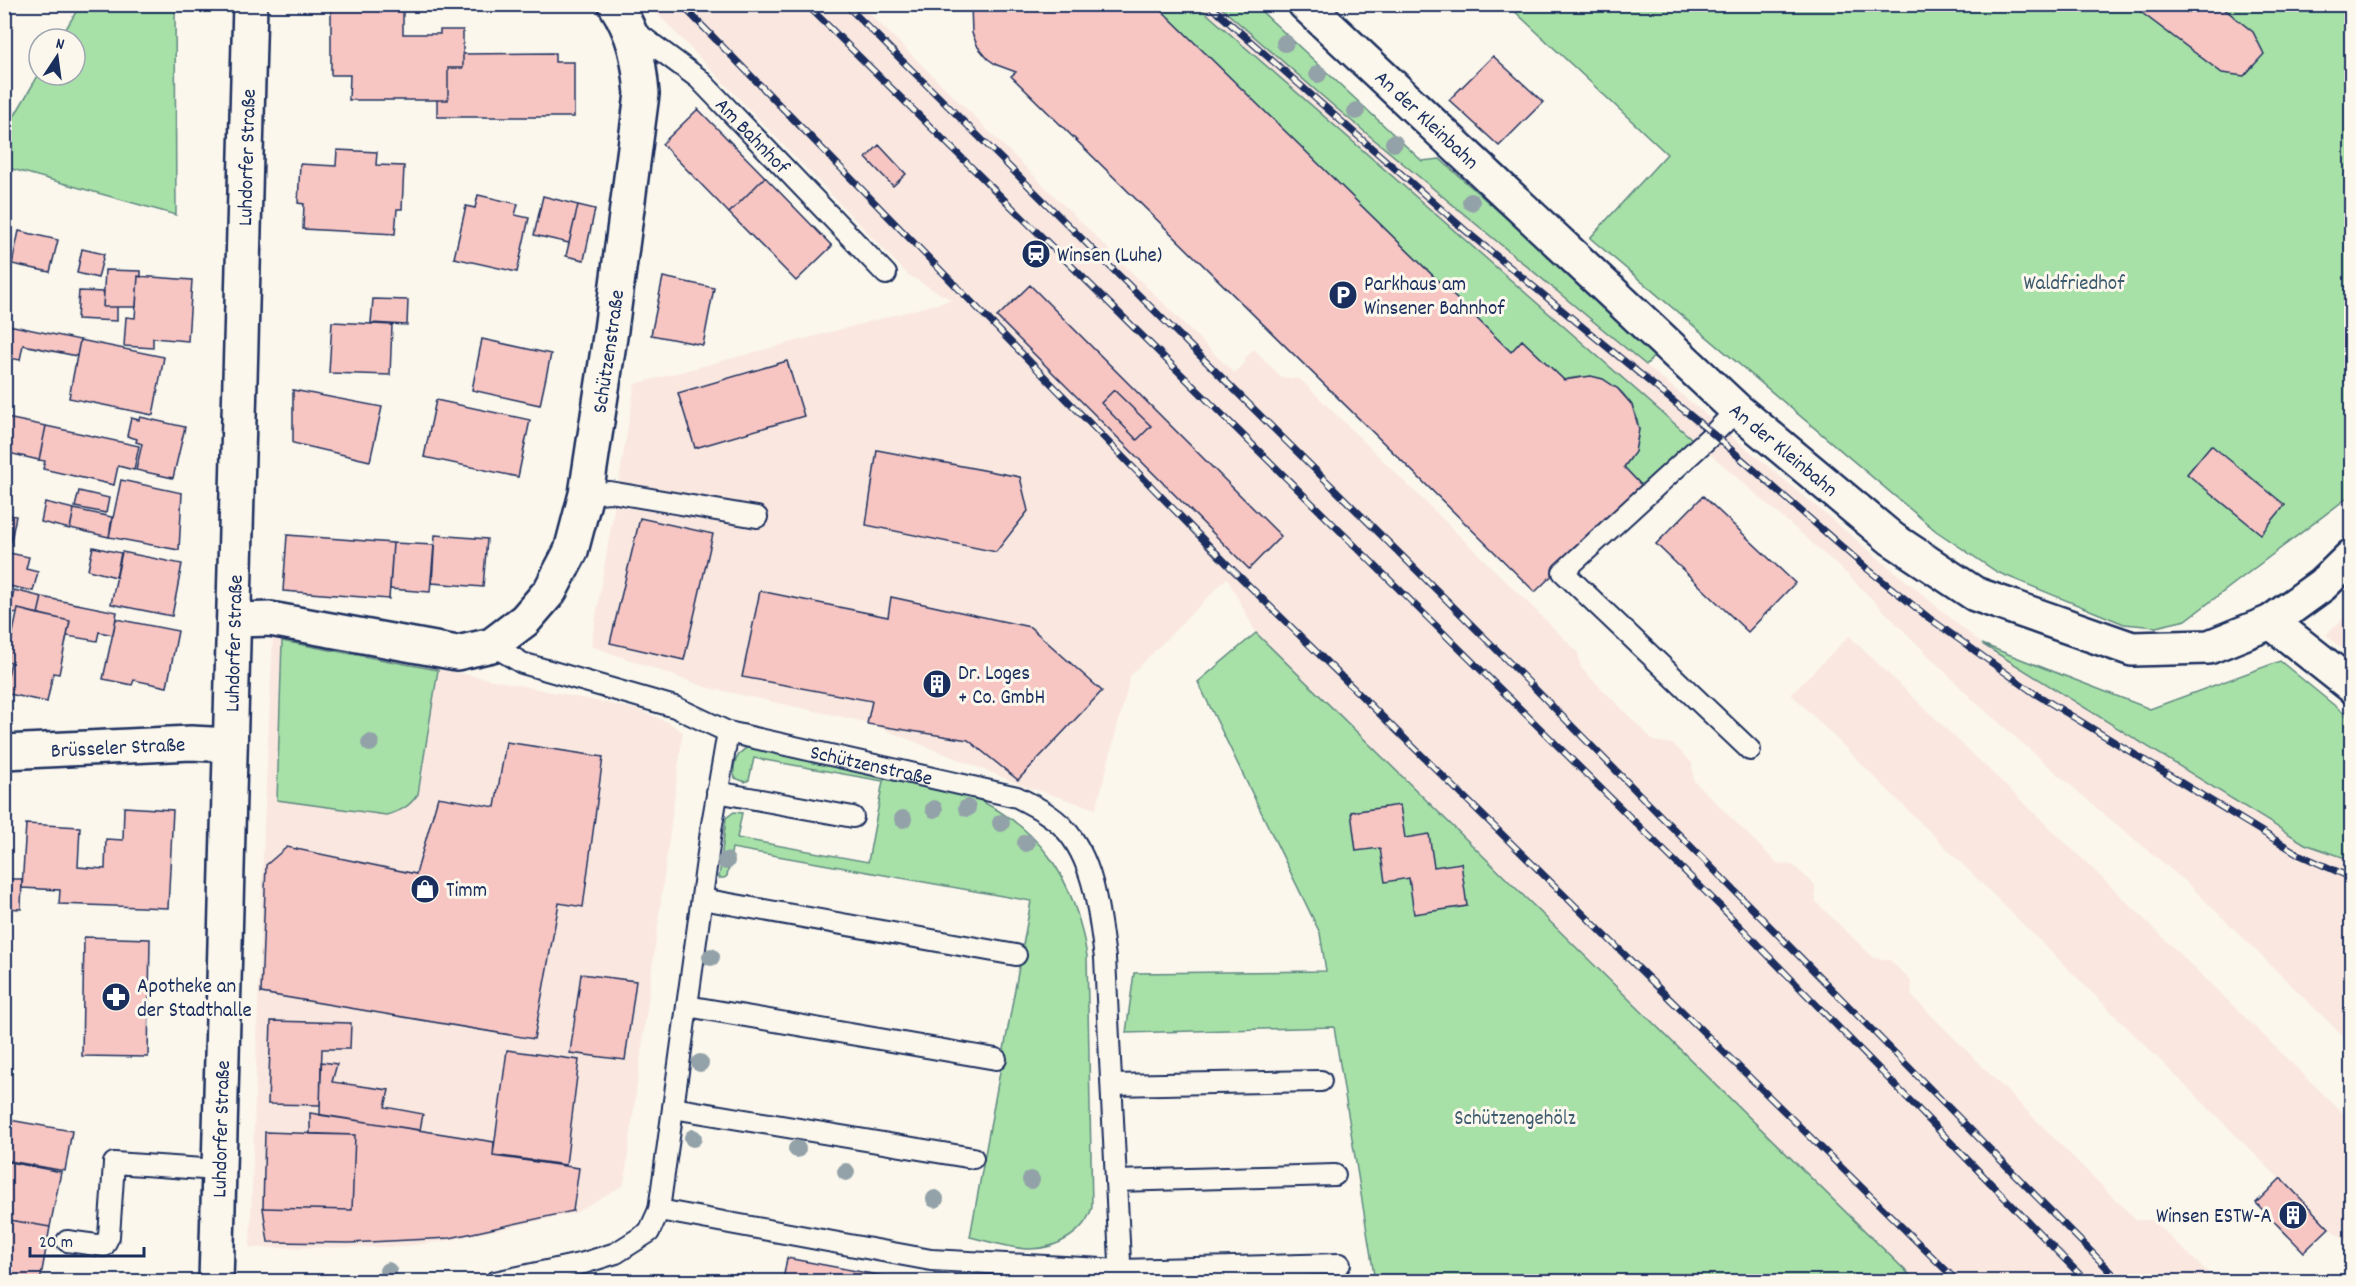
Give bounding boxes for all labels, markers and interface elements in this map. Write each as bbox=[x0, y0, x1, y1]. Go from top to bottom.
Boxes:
north arrow bbox=[27, 27, 87, 87]
text: N bbox=[53, 33, 66, 57]
street label: An der Kleinbahn bbox=[1366, 65, 1484, 178]
street label: Luhdorfer Straße bbox=[232, 88, 266, 227]
street label: Am Bahnhof bbox=[707, 92, 795, 183]
station icon: Winsen (Luhe) bbox=[1020, 238, 1052, 270]
place label: Winsen (Luhe) bbox=[1057, 242, 1162, 272]
park label: Waldfriedhof bbox=[2023, 270, 2125, 300]
place label: Parkhaus am Winsener Bahnhof bbox=[1364, 271, 1505, 325]
parking icon: Parkhaus am Winsener Bahnhof bbox=[1327, 279, 1359, 311]
street label: Schützenstraße bbox=[586, 288, 634, 416]
street label: An der Kleinbahn bbox=[1721, 397, 1843, 506]
street label: Luhdorfer Straße bbox=[219, 574, 253, 712]
place label: Dr. Loges + Co. GmbH bbox=[958, 660, 1045, 714]
building icon: Dr. Loges + Co. GmbH bbox=[921, 668, 953, 700]
street label: Brüsseler Straße bbox=[50, 731, 186, 768]
street label: Schützenstraße bbox=[807, 739, 935, 796]
shop icon: Timm bbox=[409, 873, 441, 905]
place label: Timm bbox=[446, 877, 487, 907]
place label: Apotheke an der Stadthalle bbox=[137, 973, 252, 1027]
pharmacy icon: Apotheke an der Stadthalle bbox=[100, 981, 132, 1013]
street label: Luhdorfer Straße bbox=[206, 1060, 240, 1198]
park label: Schützengehölz bbox=[1454, 1105, 1576, 1135]
building icon: Winsen ESTW-A bbox=[2277, 1199, 2309, 1231]
place label: Winsen ESTW-A bbox=[2156, 1203, 2272, 1233]
scale bar bbox=[30, 1220, 144, 1258]
text: 20 m bbox=[39, 1231, 73, 1256]

